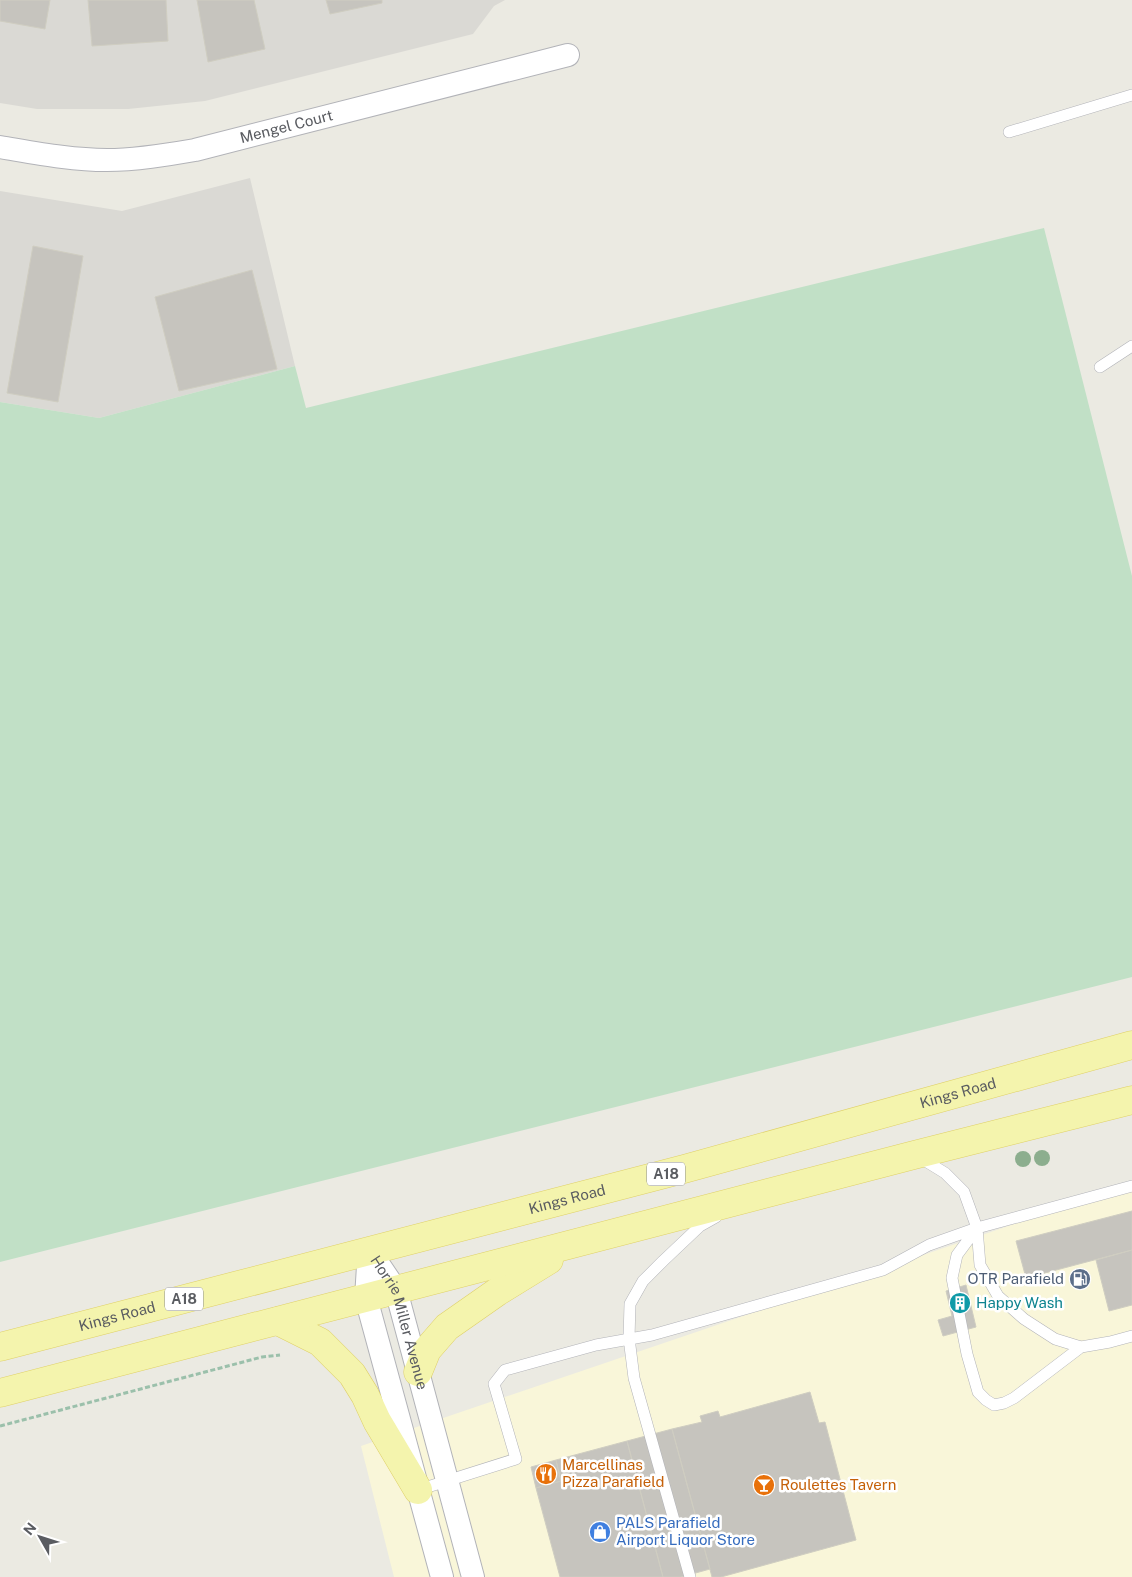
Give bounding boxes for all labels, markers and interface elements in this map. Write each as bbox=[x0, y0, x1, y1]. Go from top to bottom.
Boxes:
street label: Mengel Court bbox=[238, 106, 335, 146]
street label: Kings Road bbox=[918, 1074, 998, 1111]
road number: A18 bbox=[647, 1162, 685, 1186]
street label: Kings Road bbox=[527, 1181, 607, 1217]
street label: Horrie Miller Avenue bbox=[367, 1252, 431, 1392]
fuel station icon: OTR Parafield bbox=[1068, 1267, 1092, 1291]
place label: OTR Parafield bbox=[968, 1270, 1064, 1287]
road number: A18 bbox=[165, 1288, 203, 1310]
building icon: Happy Wash bbox=[948, 1291, 972, 1315]
place label: Happy Wash bbox=[976, 1294, 1063, 1311]
street label: Kings Road bbox=[77, 1298, 157, 1334]
place label: Marcellinas Pizza Parafield bbox=[562, 1456, 664, 1490]
restaurant icon: Marcellinas Pizza Parafield bbox=[534, 1462, 558, 1486]
bar icon: Roulettes Tavern bbox=[752, 1473, 776, 1497]
place label: Roulettes Tavern bbox=[780, 1476, 896, 1493]
north arrow bbox=[15, 1512, 65, 1562]
place label: PALS Parafield Airport Liquor Store bbox=[616, 1514, 755, 1548]
text: N bbox=[20, 1520, 40, 1538]
shop icon: PALS Parafield Airport Liquor Store bbox=[588, 1520, 612, 1544]

